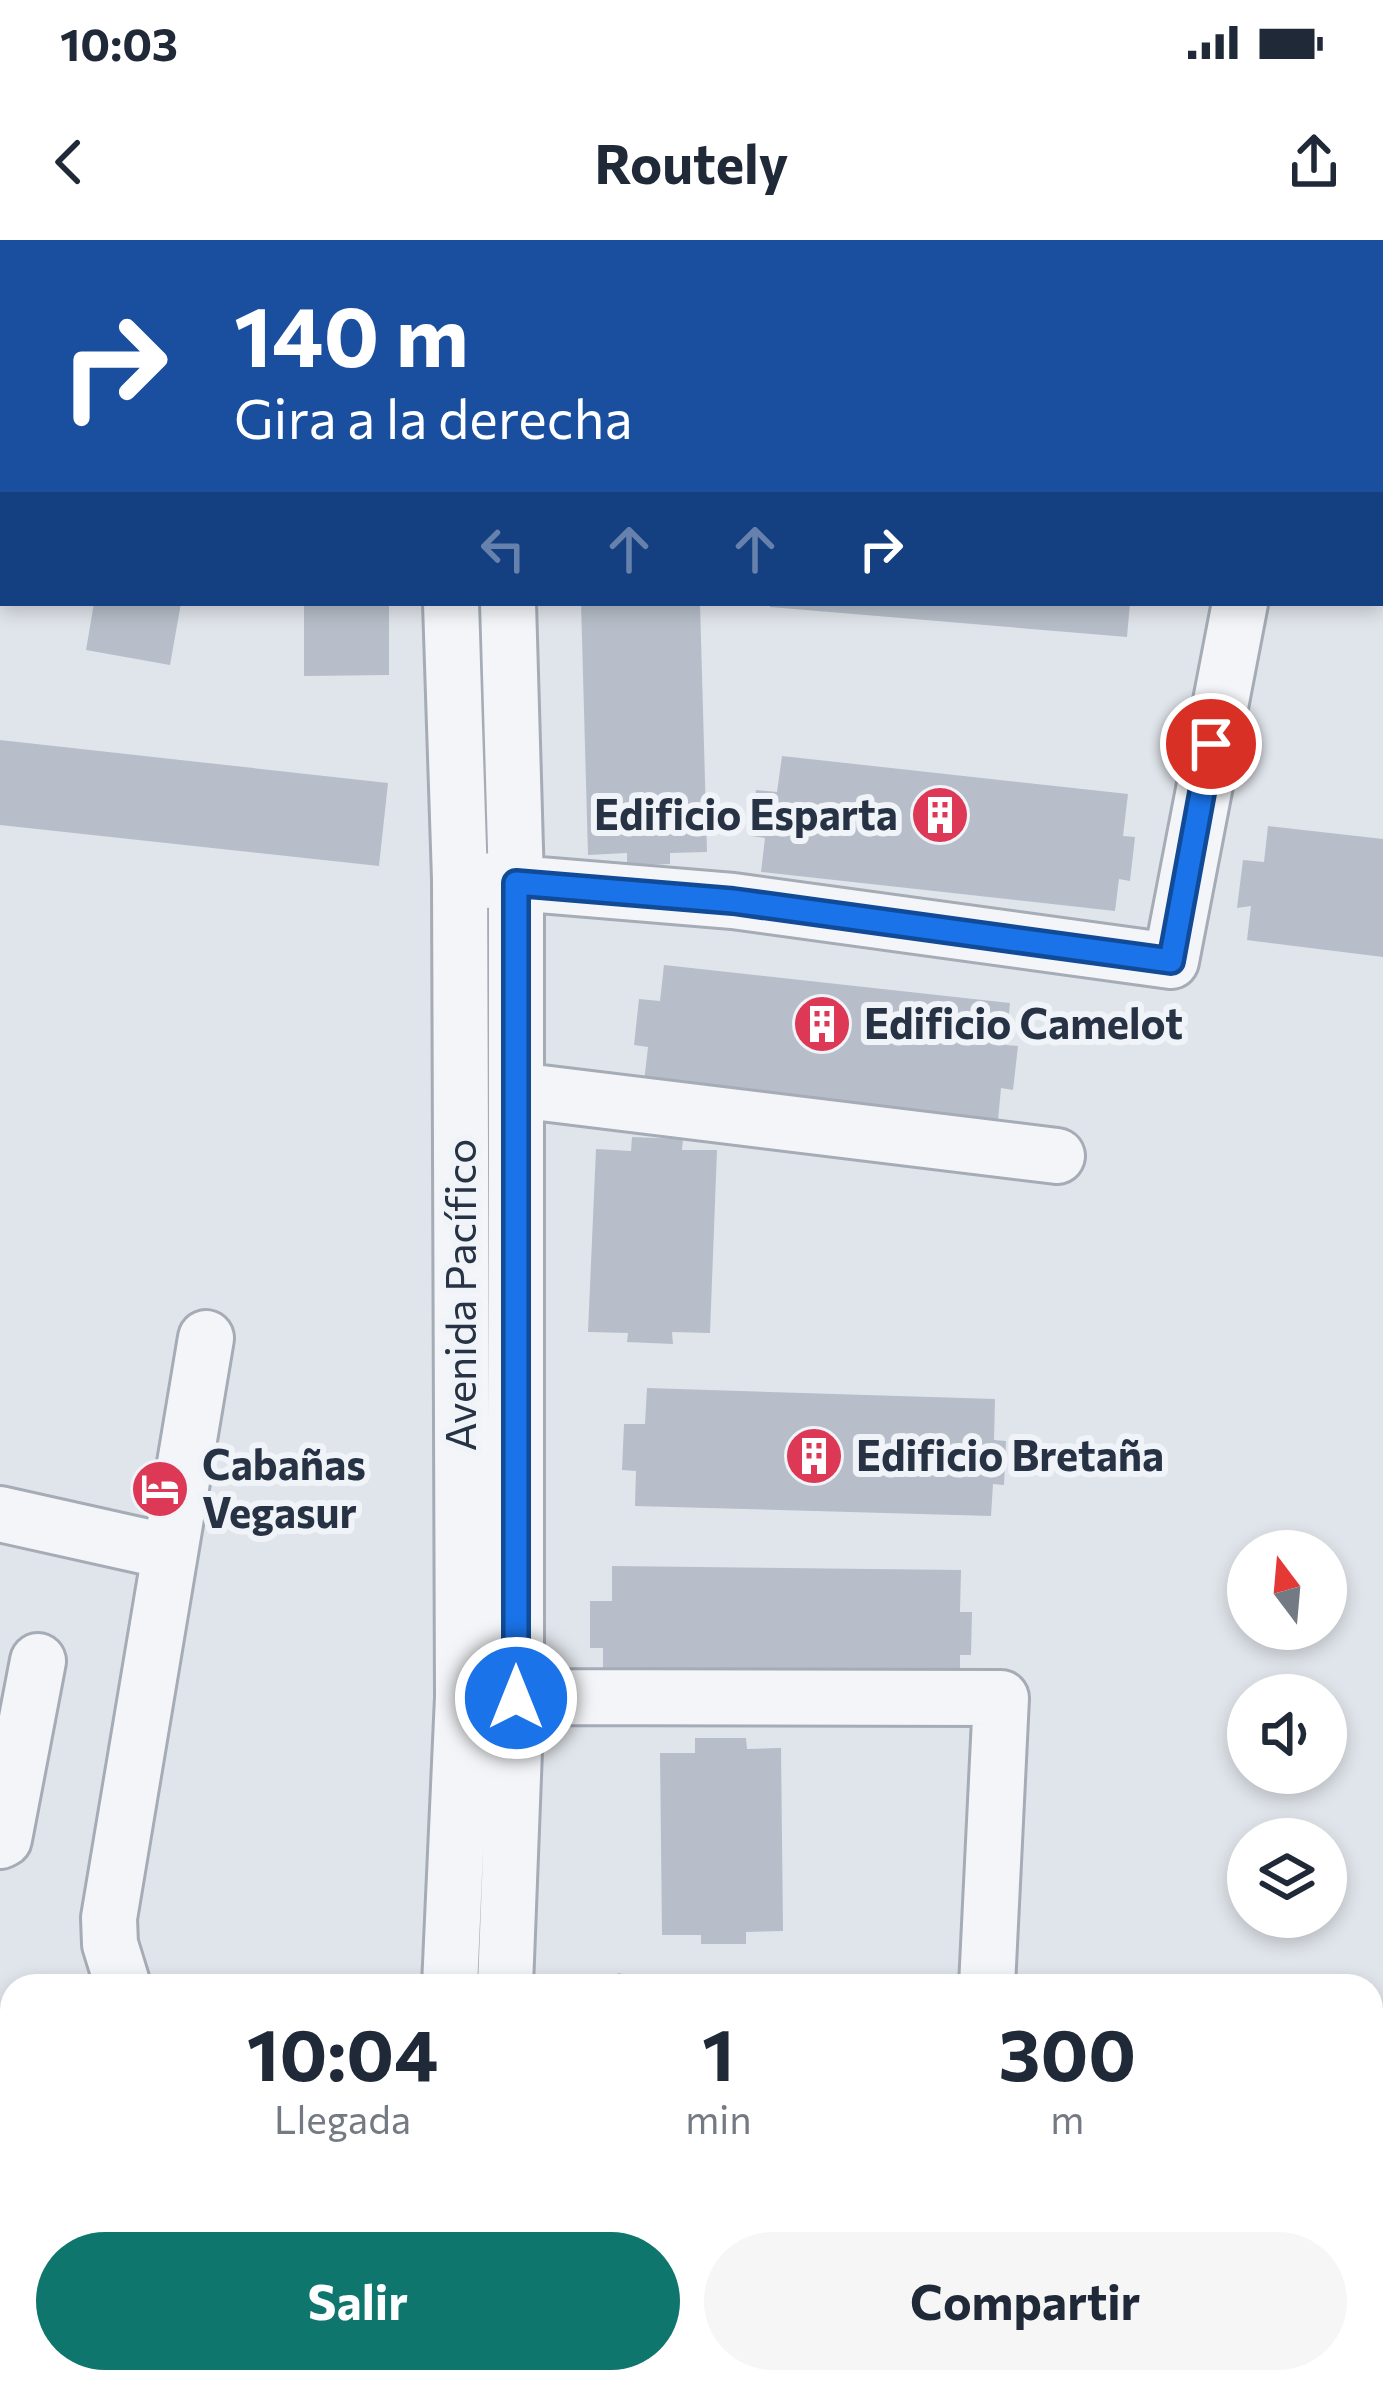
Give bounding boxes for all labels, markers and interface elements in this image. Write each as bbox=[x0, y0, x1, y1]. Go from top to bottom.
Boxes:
text: 10:03 bbox=[60, 15, 178, 70]
icon: back bbox=[36, 129, 102, 195]
text: Routely bbox=[595, 129, 788, 195]
icon: share bbox=[1281, 129, 1347, 195]
text: 140 m bbox=[234, 282, 469, 384]
icon: right bbox=[36, 288, 192, 444]
text: Gira a la derecha bbox=[234, 384, 633, 450]
icon: left bbox=[470, 516, 536, 582]
icon: ahead bbox=[596, 516, 662, 582]
icon: ahead bbox=[722, 516, 788, 582]
icon: right bbox=[848, 516, 914, 582]
pin bbox=[1160, 693, 1262, 795]
icon: arrive bbox=[1178, 711, 1244, 777]
building icon: Edificio Esparta bbox=[909, 784, 971, 846]
place label: Edificio Esparta bbox=[594, 787, 898, 839]
building icon: Edificio Camelot bbox=[791, 993, 853, 1055]
place label: Edificio Camelot bbox=[864, 996, 1183, 1048]
street label: Avenida Pacífico bbox=[433, 1139, 485, 1451]
building icon: Edificio Bretaña bbox=[783, 1425, 845, 1487]
place label: Edificio Bretaña bbox=[856, 1428, 1164, 1480]
place label: Cabañas Vegasur bbox=[202, 1437, 366, 1537]
hotel icon: Cabañas Vegasur bbox=[129, 1458, 191, 1520]
north arrow bbox=[1227, 1530, 1347, 1650]
map controls bbox=[1227, 1530, 1347, 1938]
position arrow bbox=[453, 1635, 579, 1761]
button: sound bbox=[1227, 1674, 1347, 1794]
button: layers bbox=[1227, 1818, 1347, 1938]
text: 10:04 bbox=[247, 2008, 438, 2096]
text: 1 bbox=[702, 2008, 735, 2096]
text: 300 bbox=[998, 2008, 1136, 2096]
text: Llegada bbox=[274, 2094, 411, 2142]
text: min bbox=[685, 2094, 752, 2142]
text: m bbox=[1050, 2094, 1084, 2142]
button: Salir bbox=[36, 2232, 680, 2370]
button: Compartir bbox=[704, 2232, 1347, 2370]

